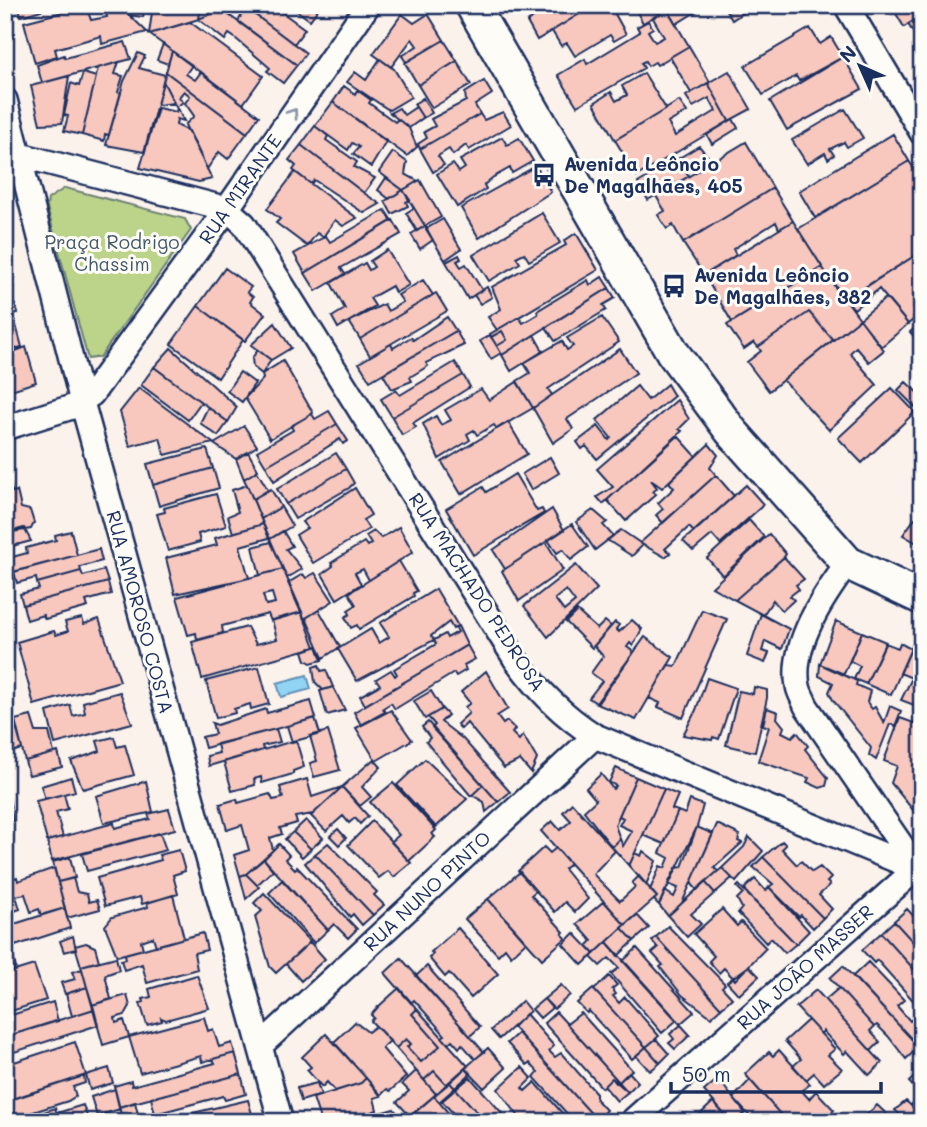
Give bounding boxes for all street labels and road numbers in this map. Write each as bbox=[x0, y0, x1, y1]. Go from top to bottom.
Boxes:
street label: RUA MIRANTE bbox=[193, 129, 287, 248]
street label: RUA MACHADO PEDROSA bbox=[404, 488, 551, 696]
street label: RUA AMOROSO COSTA bbox=[101, 507, 180, 716]
street label: RUA NUNO PINTO bbox=[358, 825, 496, 956]
street label: RUA JOÃO MASSER bbox=[731, 899, 878, 1035]

